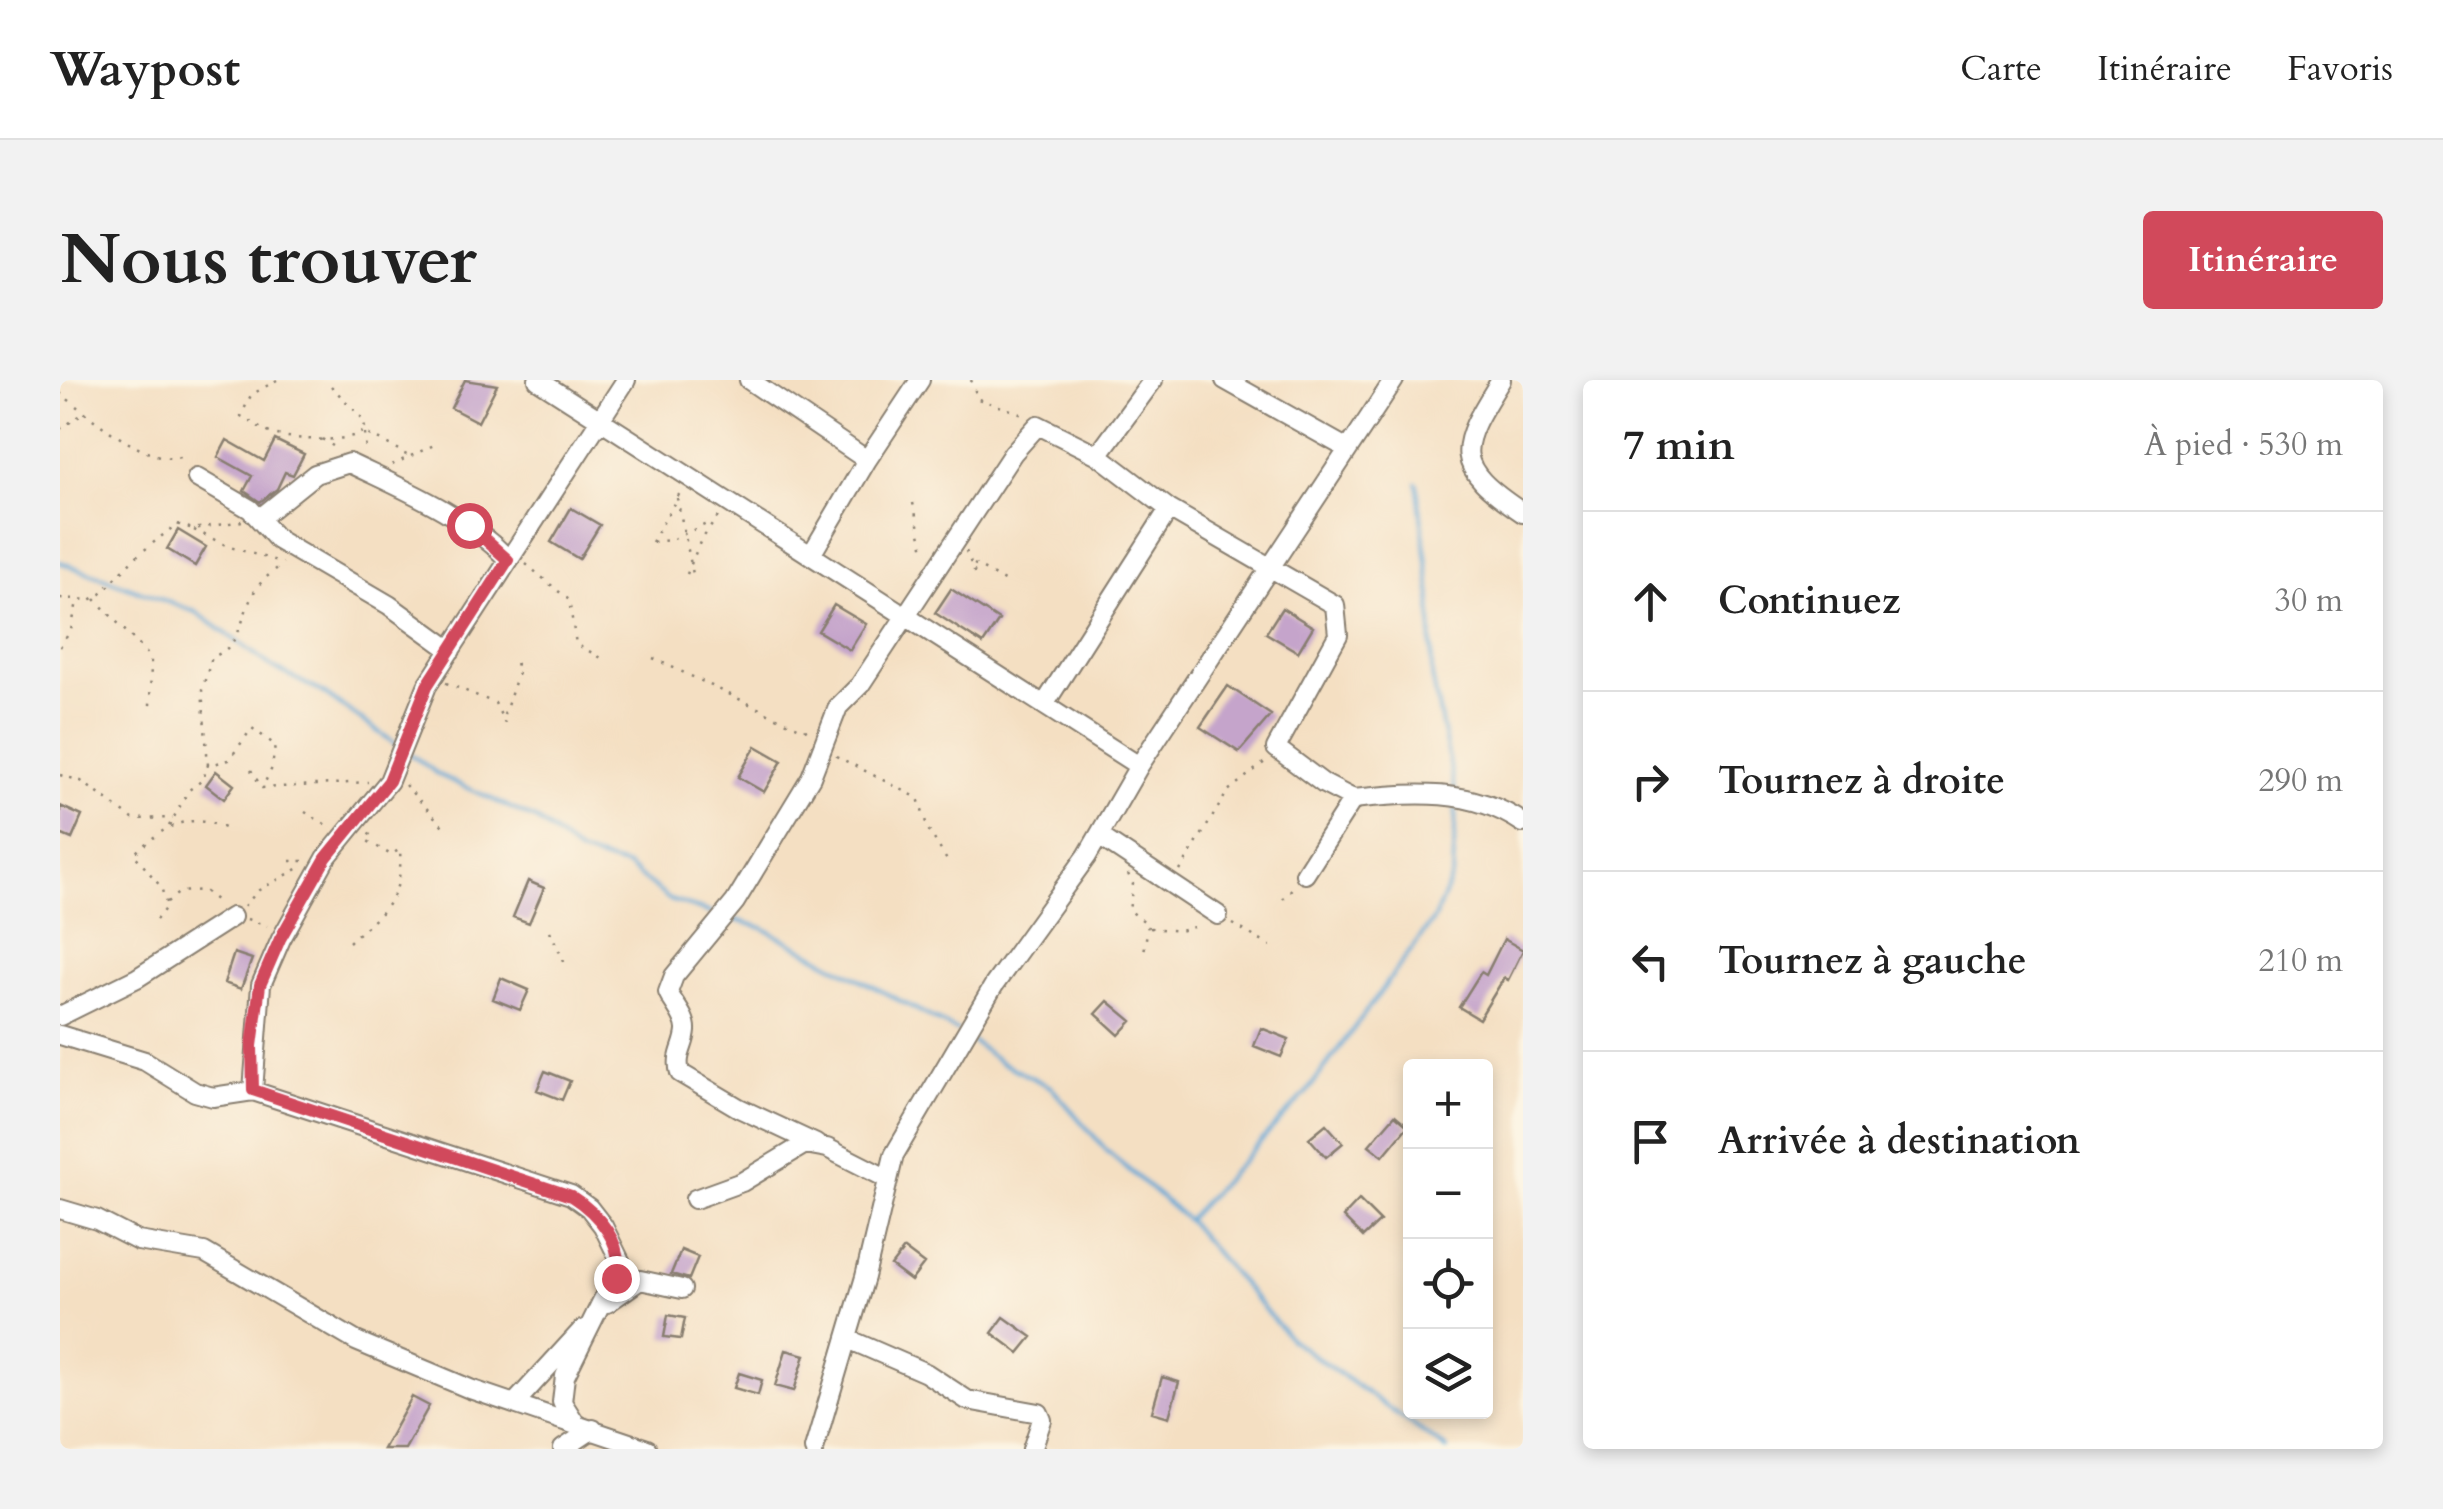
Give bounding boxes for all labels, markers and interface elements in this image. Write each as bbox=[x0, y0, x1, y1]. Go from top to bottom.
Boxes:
text: Waypost bbox=[50, 37, 240, 102]
text: Carte bbox=[1960, 45, 2042, 93]
text: Itinéraire bbox=[2097, 45, 2232, 93]
text: Favoris bbox=[2287, 45, 2393, 93]
button: Itinéraire bbox=[2143, 211, 2383, 309]
text: Nous trouver bbox=[60, 213, 477, 307]
text: 7 min bbox=[1623, 417, 1735, 474]
text: À pied · 530 m bbox=[2144, 423, 2343, 467]
route start bbox=[447, 503, 493, 549]
icon: ahead bbox=[1623, 574, 1678, 629]
text: Continuez bbox=[1718, 575, 1901, 627]
text: 30 m bbox=[2275, 579, 2343, 623]
icon: right bbox=[1623, 754, 1678, 809]
text: Tournez à droite bbox=[1718, 755, 2005, 807]
text: 290 m bbox=[2258, 759, 2343, 803]
icon: left bbox=[1623, 934, 1678, 989]
text: Tournez à gauche bbox=[1718, 935, 2027, 987]
text: 210 m bbox=[2258, 939, 2343, 983]
map controls bbox=[1403, 1059, 1493, 1419]
button: + bbox=[1403, 1059, 1493, 1149]
icon: arrive bbox=[1623, 1114, 1678, 1169]
text: Arrivée à destination bbox=[1718, 1115, 2080, 1167]
button: − bbox=[1403, 1149, 1493, 1239]
button: locate bbox=[1403, 1239, 1493, 1329]
route end bbox=[594, 1256, 640, 1302]
button: layers bbox=[1403, 1329, 1493, 1419]

